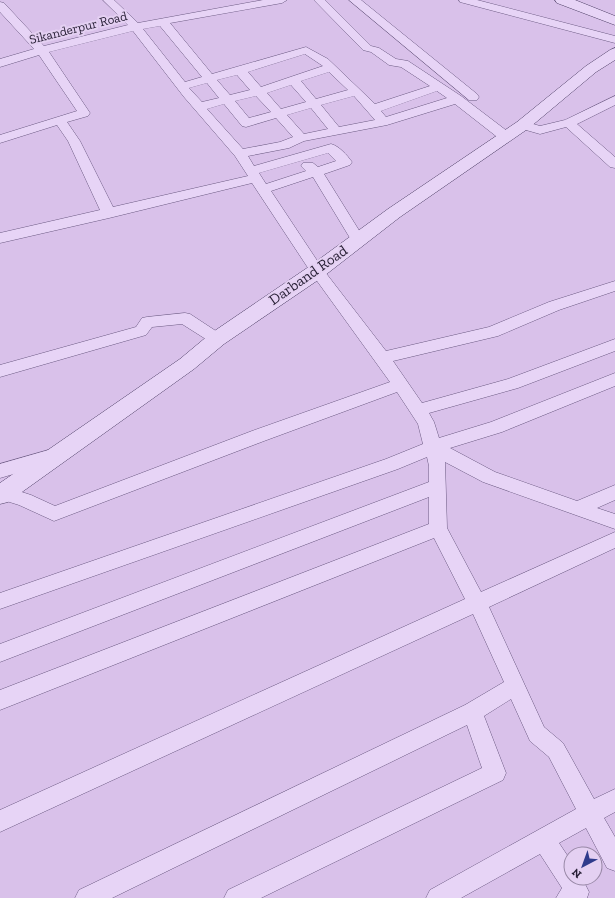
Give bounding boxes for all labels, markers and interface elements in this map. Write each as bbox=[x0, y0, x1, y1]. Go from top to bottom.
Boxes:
street label: Sikanderpur Road bbox=[28, 8, 129, 47]
street label: Darband Road bbox=[265, 241, 351, 309]
north arrow bbox=[563, 846, 603, 886]
text: N bbox=[569, 865, 584, 881]

